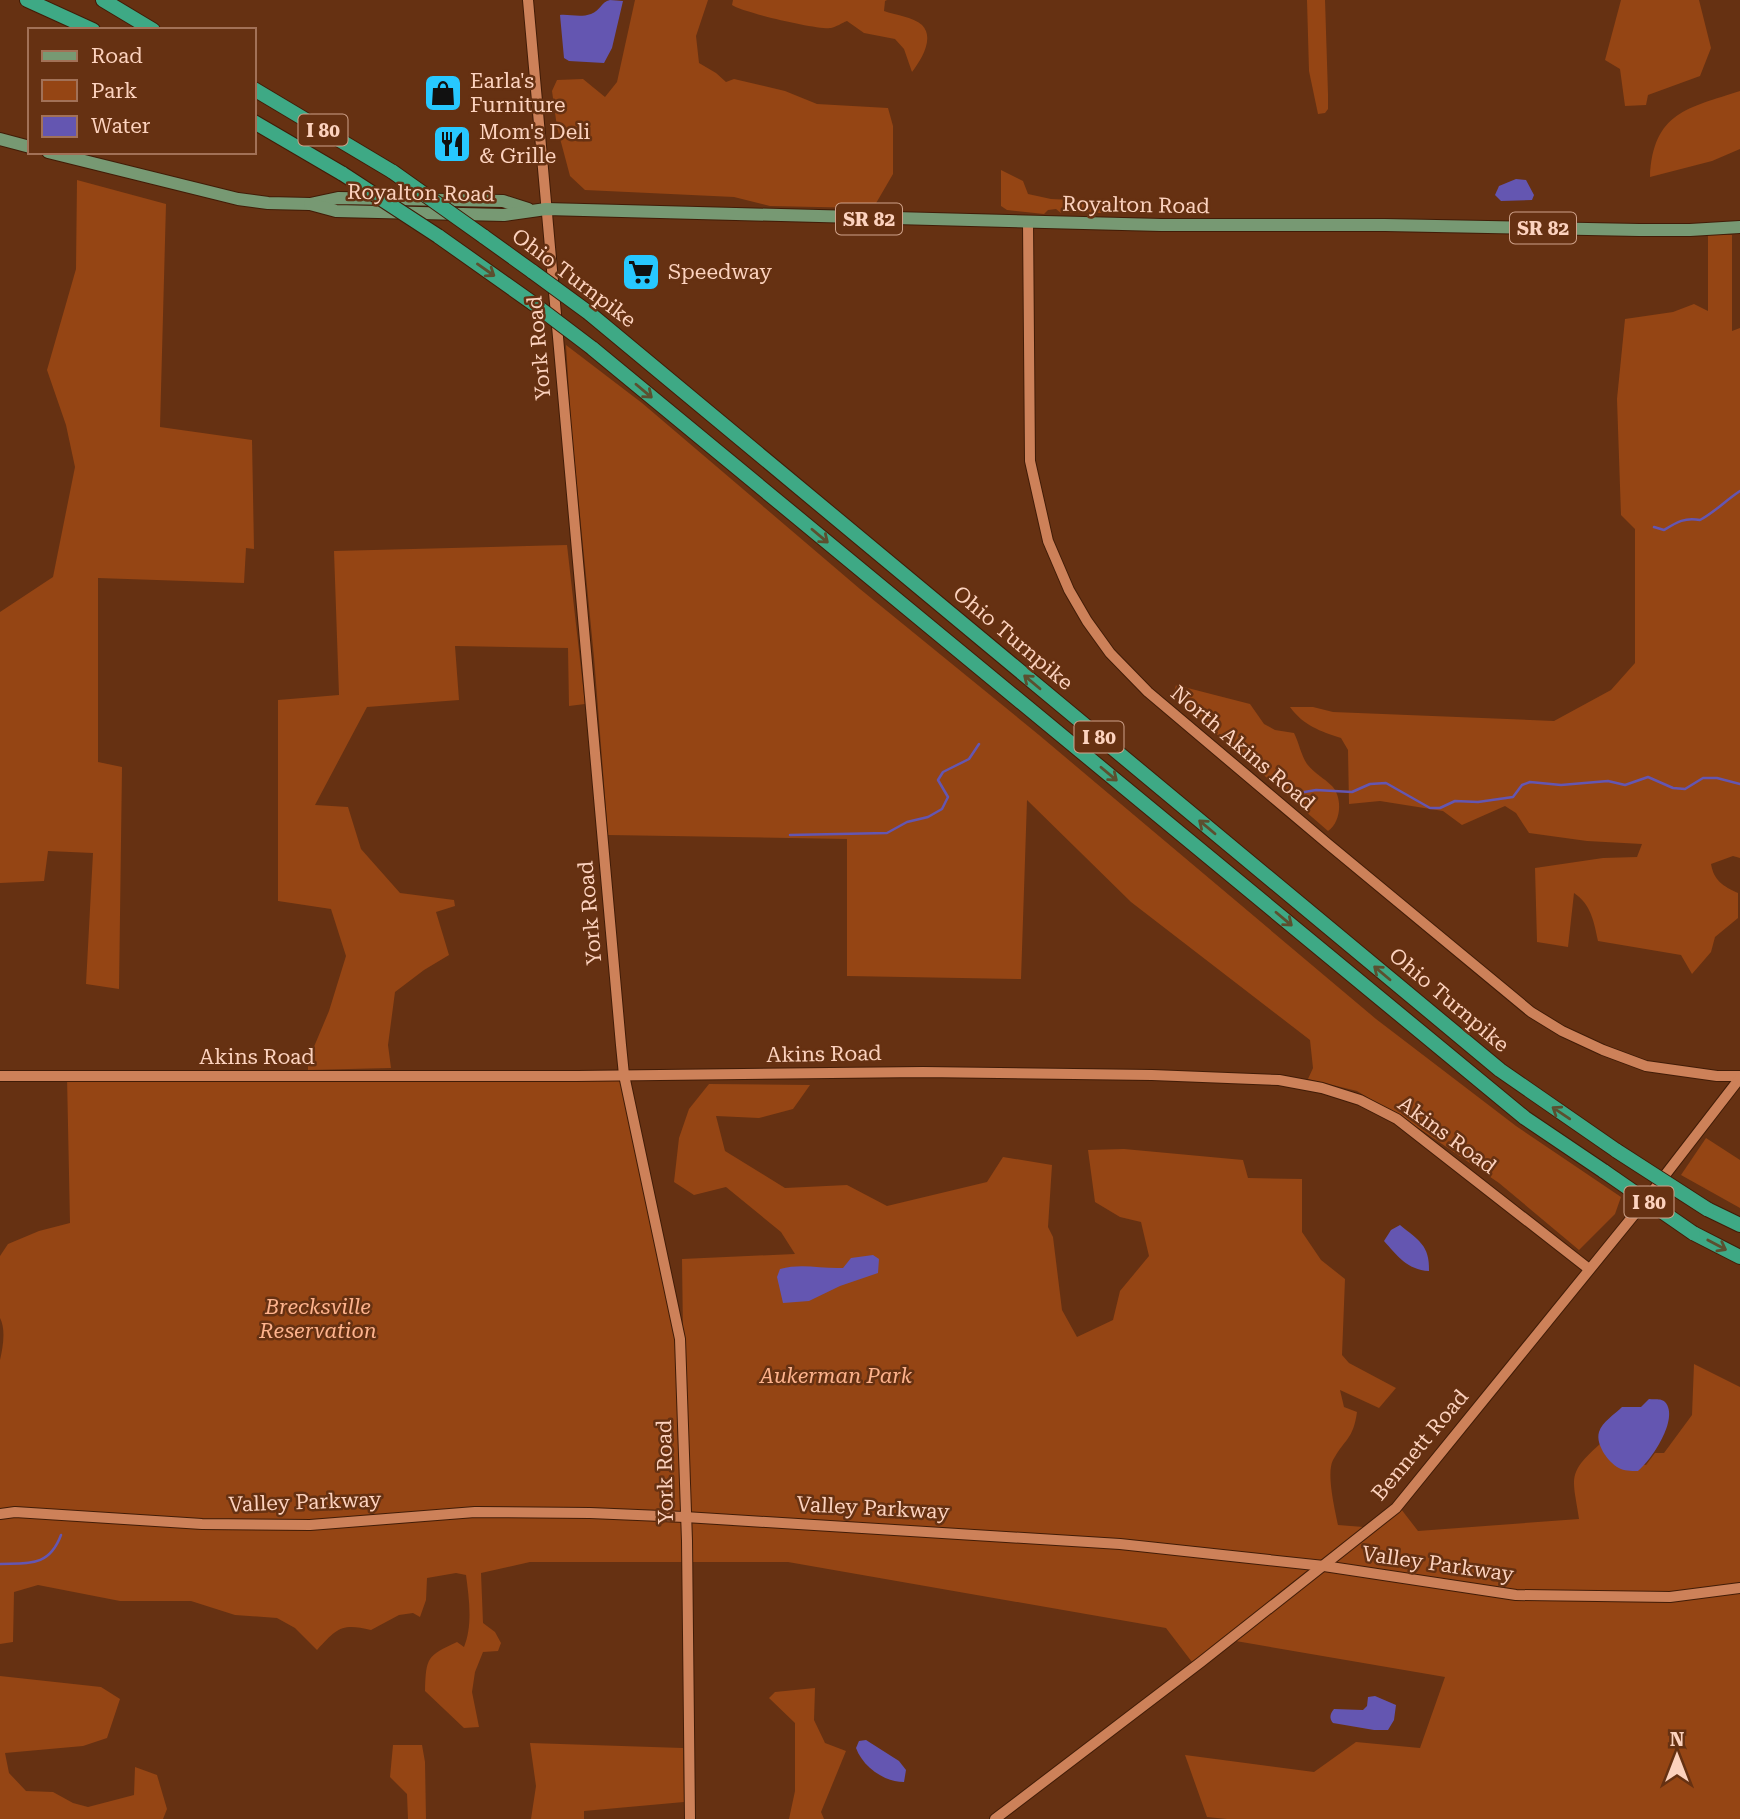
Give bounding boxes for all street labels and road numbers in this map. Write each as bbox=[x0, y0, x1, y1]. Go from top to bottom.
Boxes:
road number: I 80 bbox=[298, 114, 348, 146]
street label: Royalton Road bbox=[347, 180, 496, 206]
street label: Royalton Road bbox=[1062, 192, 1211, 218]
road number: SR 82 bbox=[836, 204, 902, 234]
road number: SR 82 bbox=[1510, 212, 1576, 244]
street label: Ohio Turnpike bbox=[507, 224, 641, 332]
street label: York Road bbox=[522, 294, 556, 401]
street label: Ohio Turnpike bbox=[948, 581, 1078, 695]
street label: North Akins Road bbox=[1166, 681, 1320, 816]
road number: I 80 bbox=[1074, 722, 1124, 752]
street label: York Road bbox=[573, 859, 607, 966]
street label: Ohio Turnpike bbox=[1384, 943, 1514, 1057]
street label: Akins Road bbox=[766, 1041, 882, 1067]
street label: Akins Road bbox=[199, 1045, 315, 1069]
street label: Akins Road bbox=[1393, 1091, 1501, 1179]
road number: I 80 bbox=[1624, 1186, 1674, 1218]
street label: Bennett Road bbox=[1367, 1384, 1474, 1505]
street label: York Road bbox=[652, 1419, 678, 1524]
street label: Valley Parkway bbox=[228, 1487, 383, 1517]
street label: Valley Parkway bbox=[796, 1492, 951, 1524]
street label: Valley Parkway bbox=[1361, 1541, 1516, 1587]

